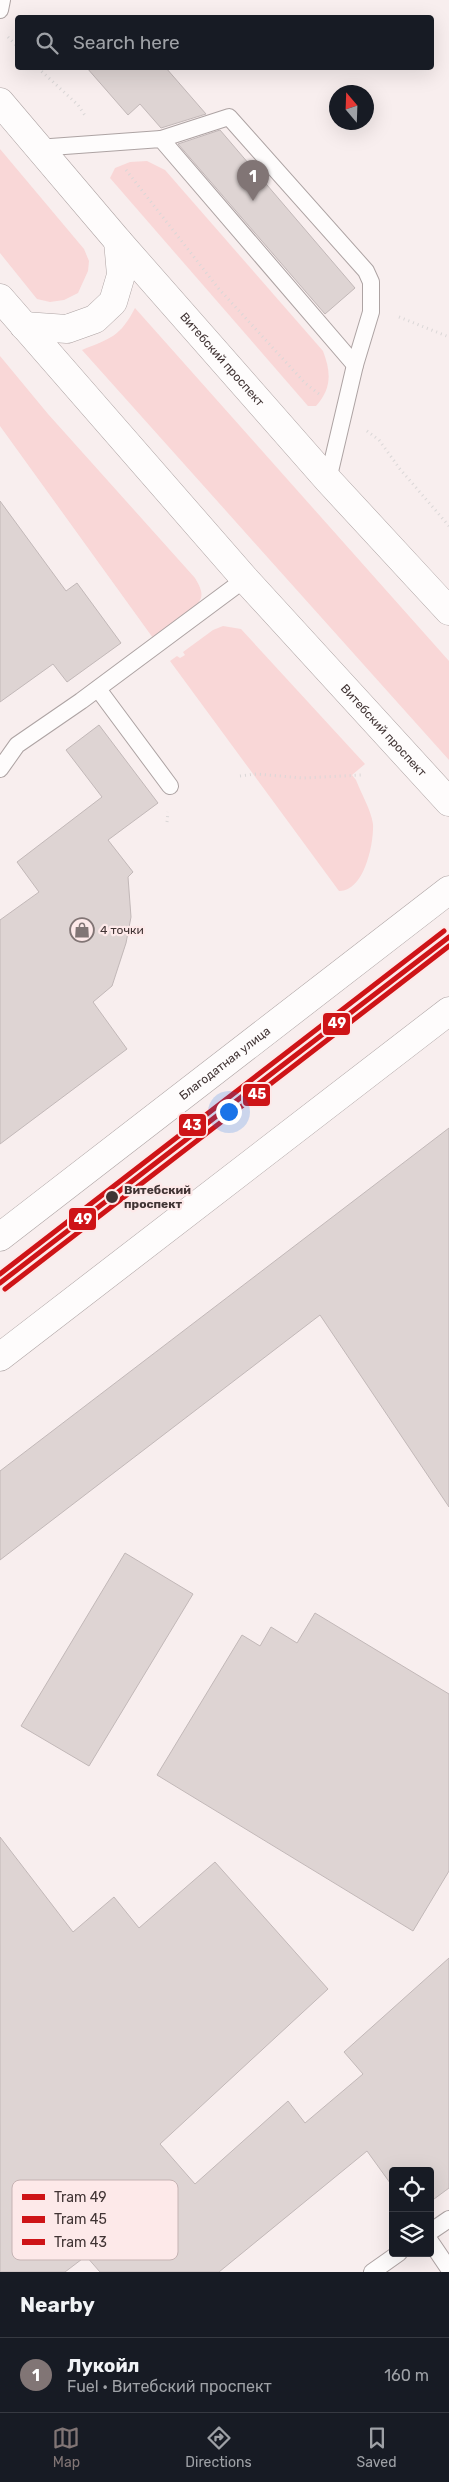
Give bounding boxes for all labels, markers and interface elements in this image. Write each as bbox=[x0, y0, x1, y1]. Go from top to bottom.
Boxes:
search box bbox=[15, 15, 434, 70]
icon: search bbox=[33, 29, 61, 57]
text: Search here bbox=[73, 31, 180, 54]
north arrow bbox=[329, 85, 374, 130]
pin: 1 bbox=[237, 160, 269, 201]
street label: Витебский проспект bbox=[177, 310, 267, 409]
street label: Витебский проспект bbox=[338, 681, 429, 779]
shop icon: 4 точки bbox=[69, 917, 95, 943]
place label: 4 точки bbox=[100, 923, 144, 937]
line badge: 49 bbox=[322, 1012, 351, 1036]
text: 49 bbox=[328, 1015, 346, 1032]
street label: Благодатная улица bbox=[176, 1024, 273, 1103]
line badge: 45 bbox=[242, 1083, 271, 1107]
text: 45 bbox=[248, 1086, 266, 1103]
your location bbox=[216, 1099, 242, 1125]
line badge: 43 bbox=[178, 1113, 207, 1137]
text: 43 bbox=[183, 1117, 201, 1134]
place label: Витебский проспект bbox=[124, 1183, 191, 1211]
marker: Витебский проспект bbox=[104, 1189, 120, 1205]
line badge: 49 bbox=[68, 1207, 97, 1231]
text: 49 bbox=[74, 1211, 92, 1228]
map controls bbox=[389, 2167, 434, 2257]
button: locate bbox=[389, 2167, 434, 2212]
legend bbox=[12, 2180, 178, 2260]
text: Tram 49 bbox=[54, 2189, 107, 2206]
text: Tram 45 bbox=[54, 2211, 107, 2228]
button: layers bbox=[389, 2212, 434, 2257]
text: Tram 43 bbox=[54, 2234, 107, 2251]
text: Nearby bbox=[20, 2292, 95, 2317]
text: Лукойл bbox=[67, 2354, 139, 2377]
text: 1 bbox=[32, 2366, 40, 2385]
text: 160 m bbox=[384, 2366, 429, 2385]
text: Fuel · Витебский проспект bbox=[67, 2377, 272, 2396]
tab: Map bbox=[52, 2424, 80, 2471]
tab: Directions bbox=[185, 2424, 252, 2471]
tab: Saved bbox=[357, 2424, 397, 2471]

